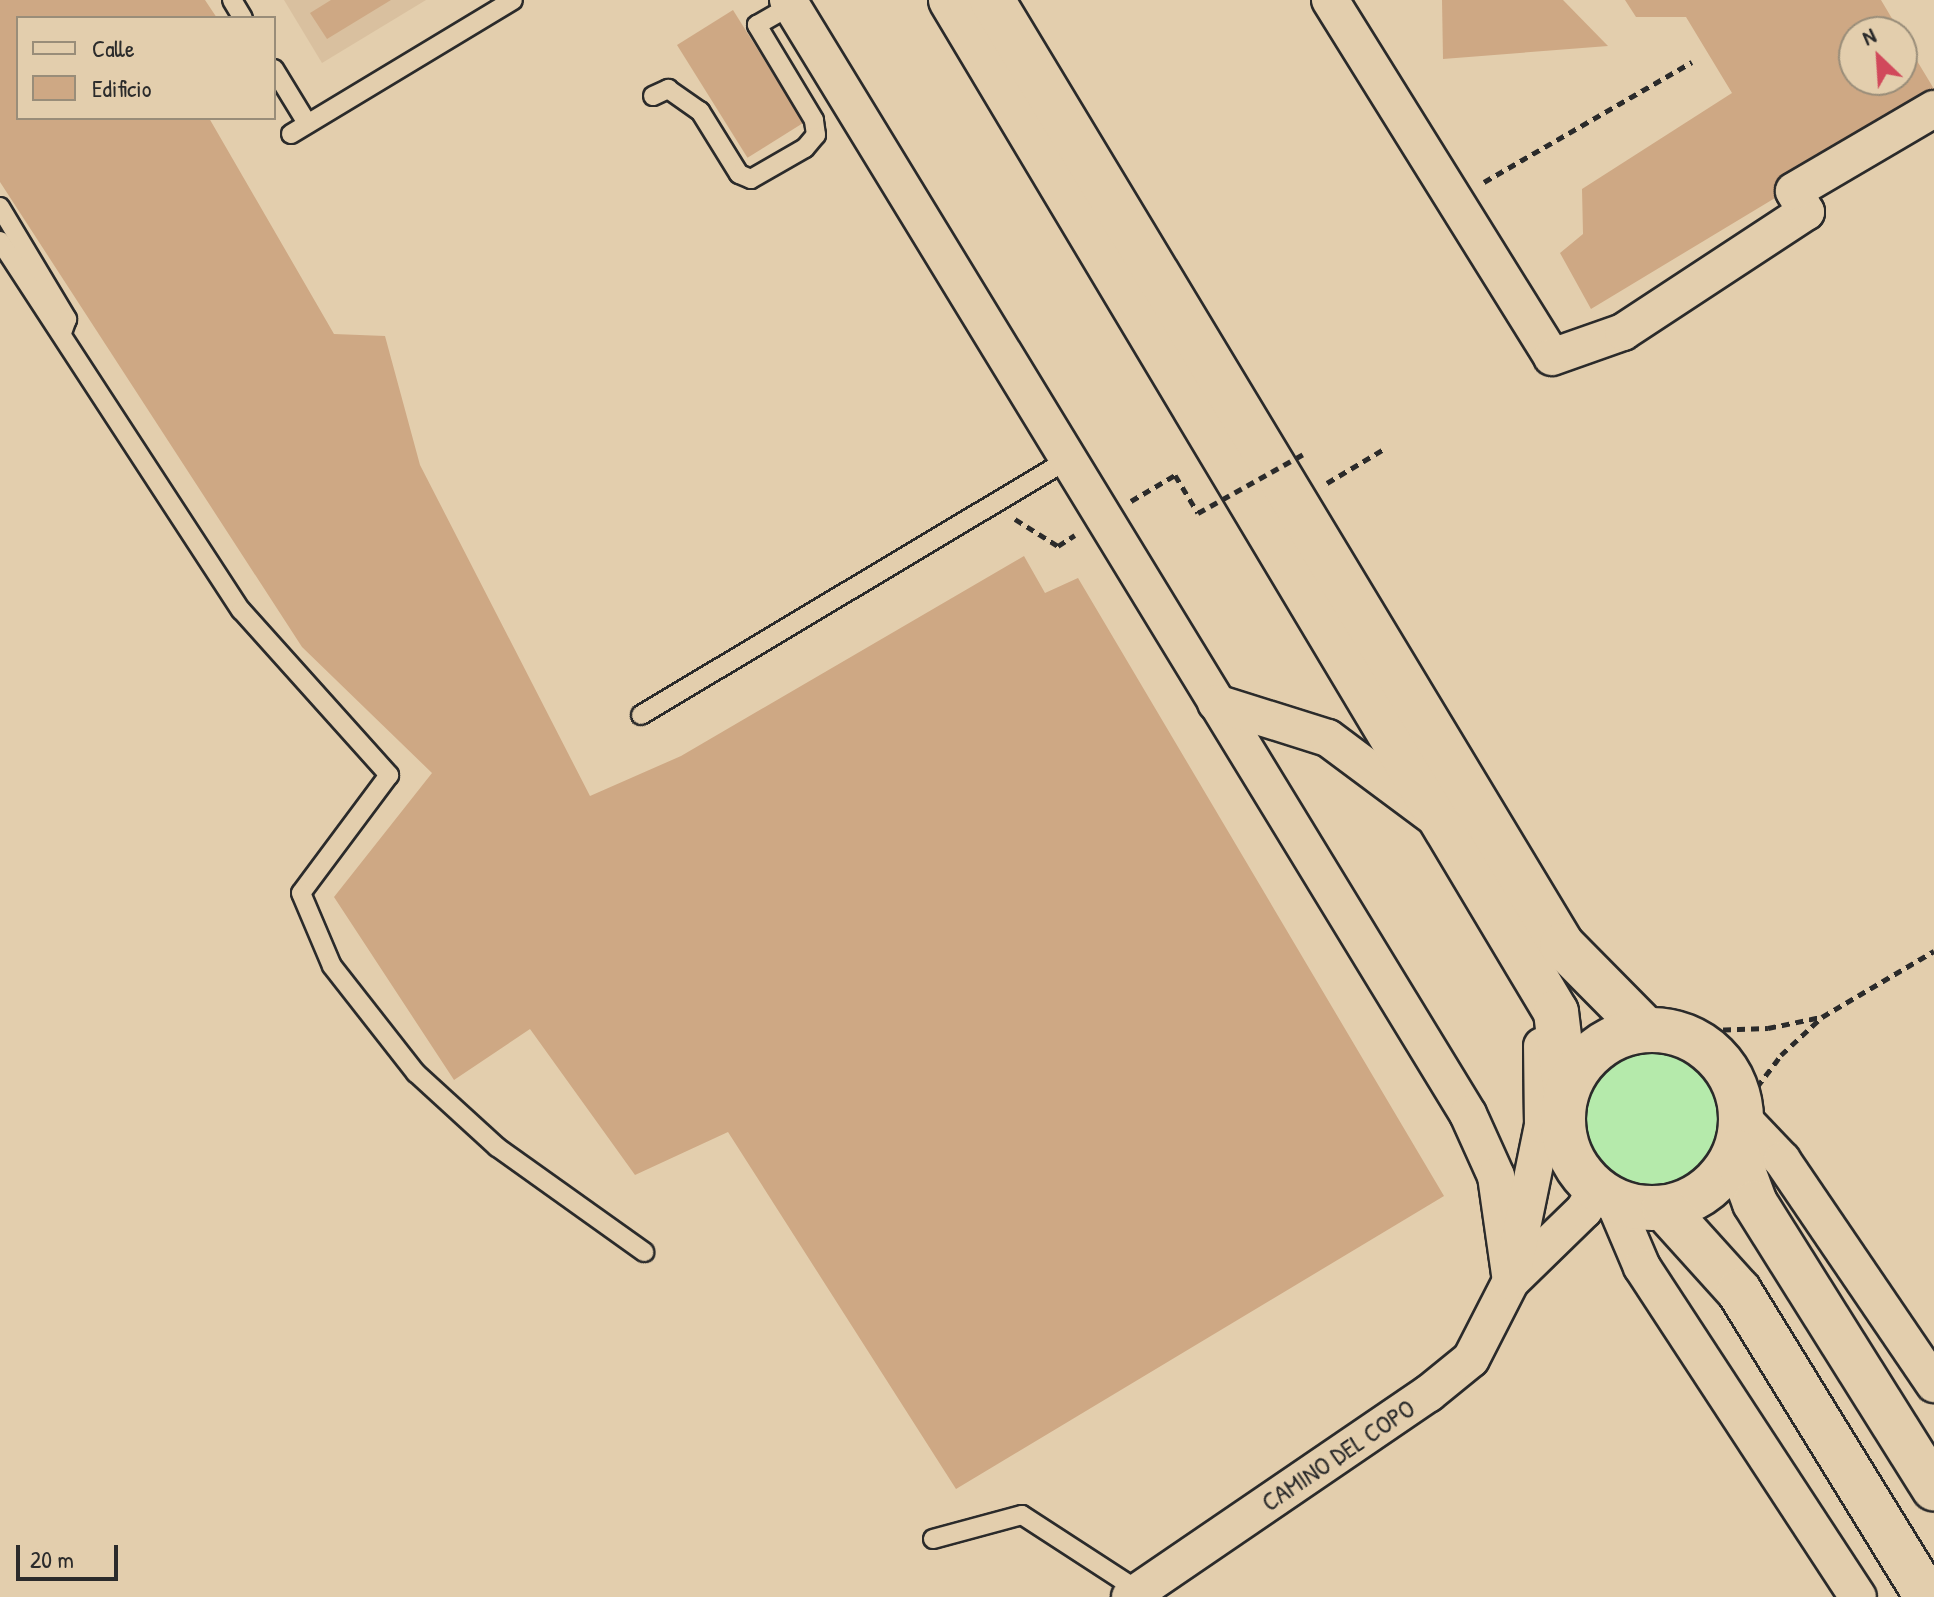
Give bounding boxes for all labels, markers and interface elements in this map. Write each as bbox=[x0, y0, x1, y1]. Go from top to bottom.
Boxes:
legend bbox=[16, 16, 276, 120]
north arrow bbox=[1838, 16, 1918, 96]
text: N bbox=[1857, 20, 1880, 52]
text: Calle bbox=[92, 32, 134, 64]
text: Edificio bbox=[92, 72, 151, 104]
street label: CAMINO DEL COPO bbox=[1256, 1392, 1420, 1518]
scale bar bbox=[20, 1529, 122, 1579]
text: 20 m bbox=[30, 1543, 74, 1575]

